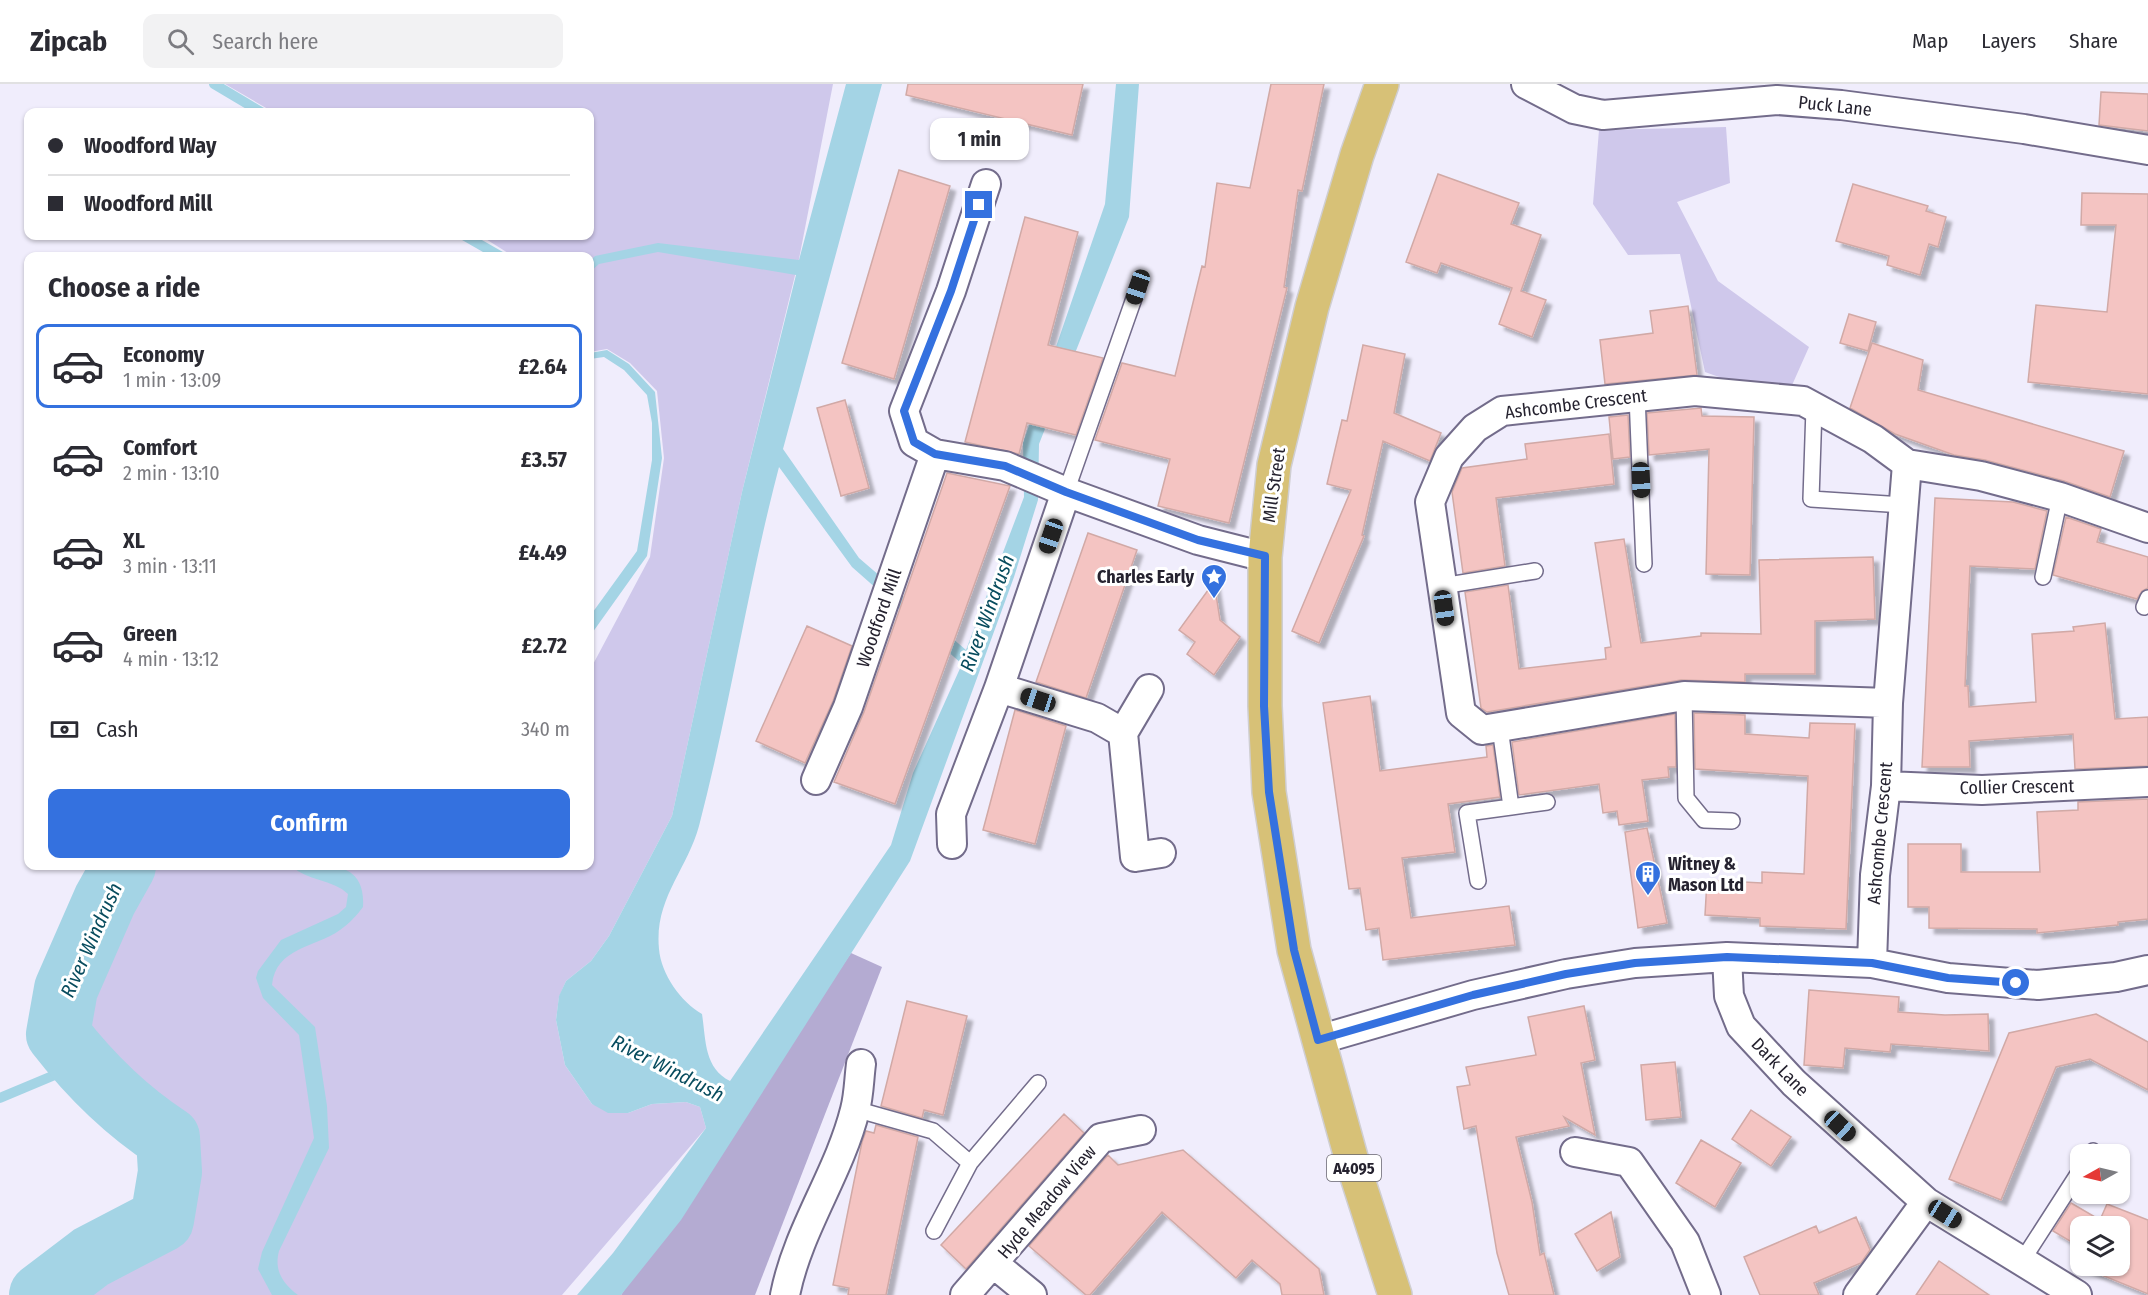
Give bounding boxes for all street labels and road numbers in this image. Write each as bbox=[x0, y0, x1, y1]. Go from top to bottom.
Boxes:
street label: Puck Lane bbox=[1797, 91, 1873, 121]
street label: Ashcombe Crescent bbox=[1504, 384, 1648, 424]
street label: Mill Street bbox=[1258, 446, 1290, 524]
street label: Woodford Mill bbox=[852, 565, 906, 670]
street label: Ashcombe Crescent bbox=[1863, 761, 1897, 905]
street label: Collier Crescent bbox=[1960, 775, 2075, 799]
street label: Dark Lane bbox=[1747, 1033, 1813, 1101]
street label: Hyde Meadow View bbox=[993, 1141, 1101, 1263]
road number: A4095 bbox=[1327, 1155, 1381, 1181]

